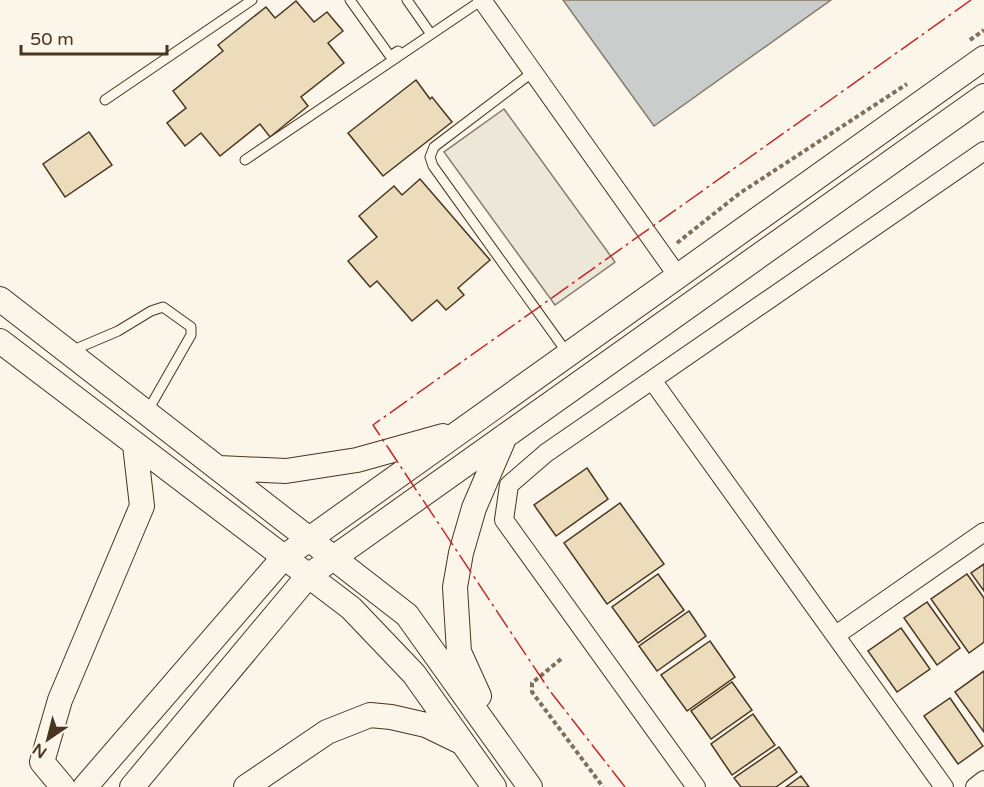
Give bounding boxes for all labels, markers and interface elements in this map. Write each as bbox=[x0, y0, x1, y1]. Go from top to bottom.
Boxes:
scale bar bbox=[21, 18, 166, 56]
text: 50 m bbox=[30, 28, 74, 50]
north arrow bbox=[18, 709, 78, 769]
text: N bbox=[29, 739, 51, 762]

